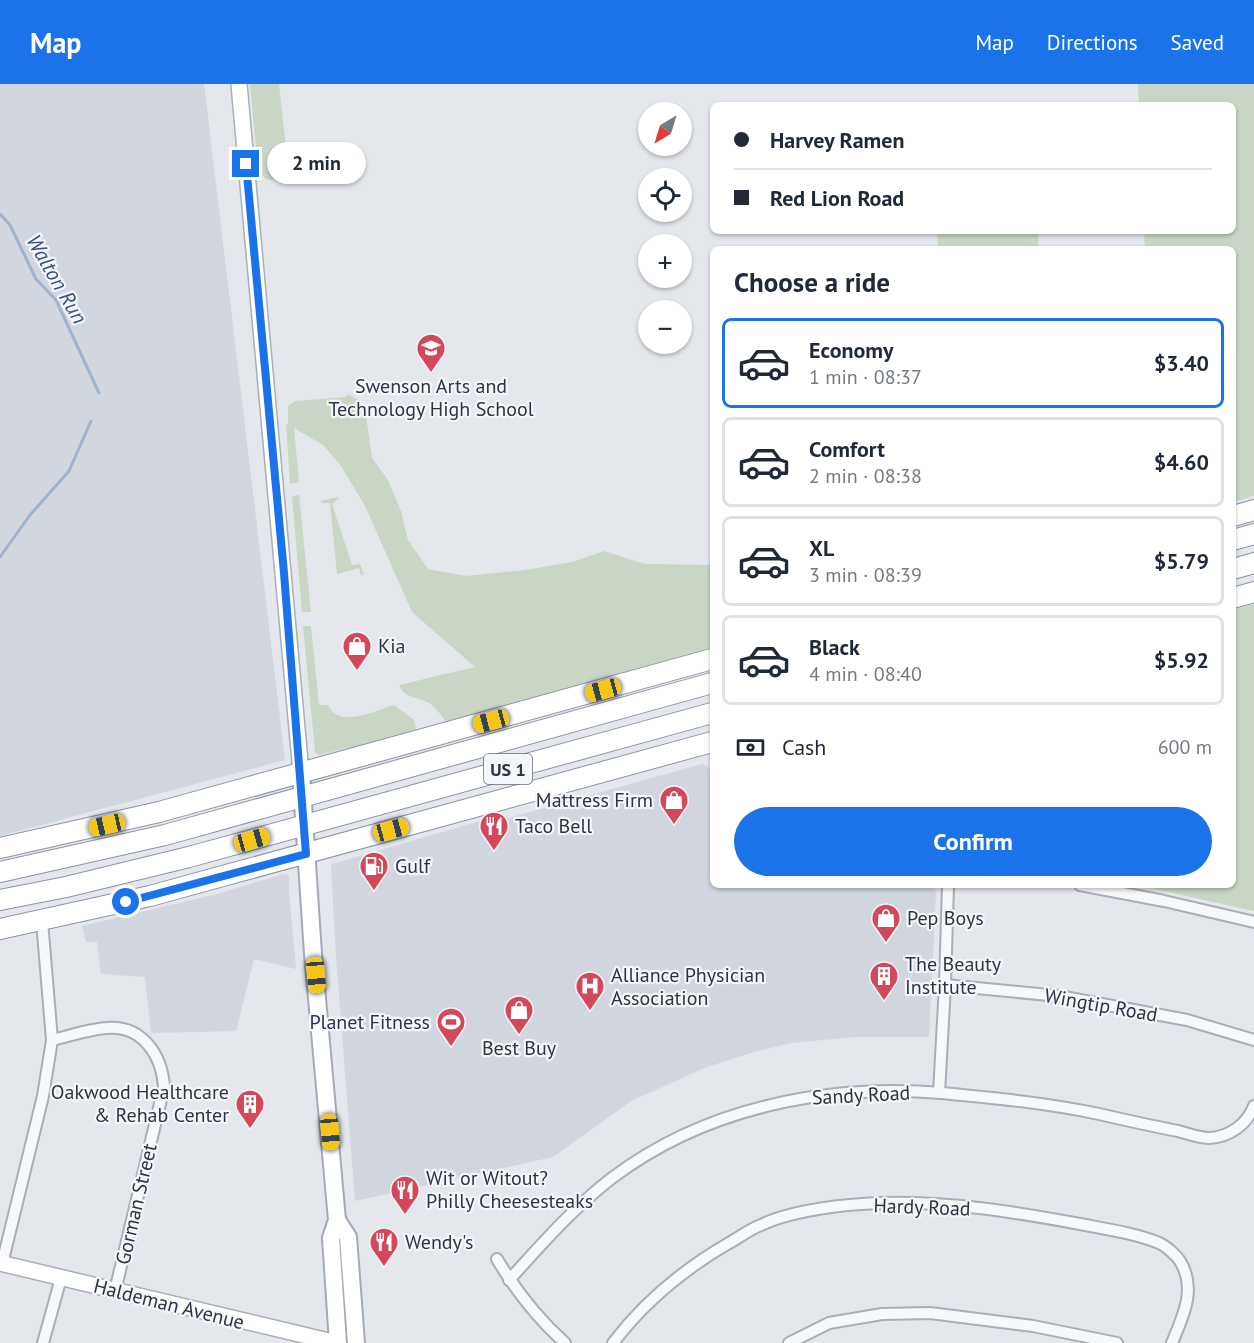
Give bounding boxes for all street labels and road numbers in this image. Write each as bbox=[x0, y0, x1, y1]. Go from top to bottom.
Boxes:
road number: US 1 bbox=[484, 754, 532, 784]
street label: Wingtip Road bbox=[1042, 982, 1160, 1028]
street label: Sandy Road bbox=[811, 1079, 911, 1111]
street label: Gorman Street bbox=[109, 1141, 163, 1267]
street label: Hardy Road bbox=[873, 1192, 971, 1222]
street label: Haldeman Avenue bbox=[91, 1273, 247, 1335]

